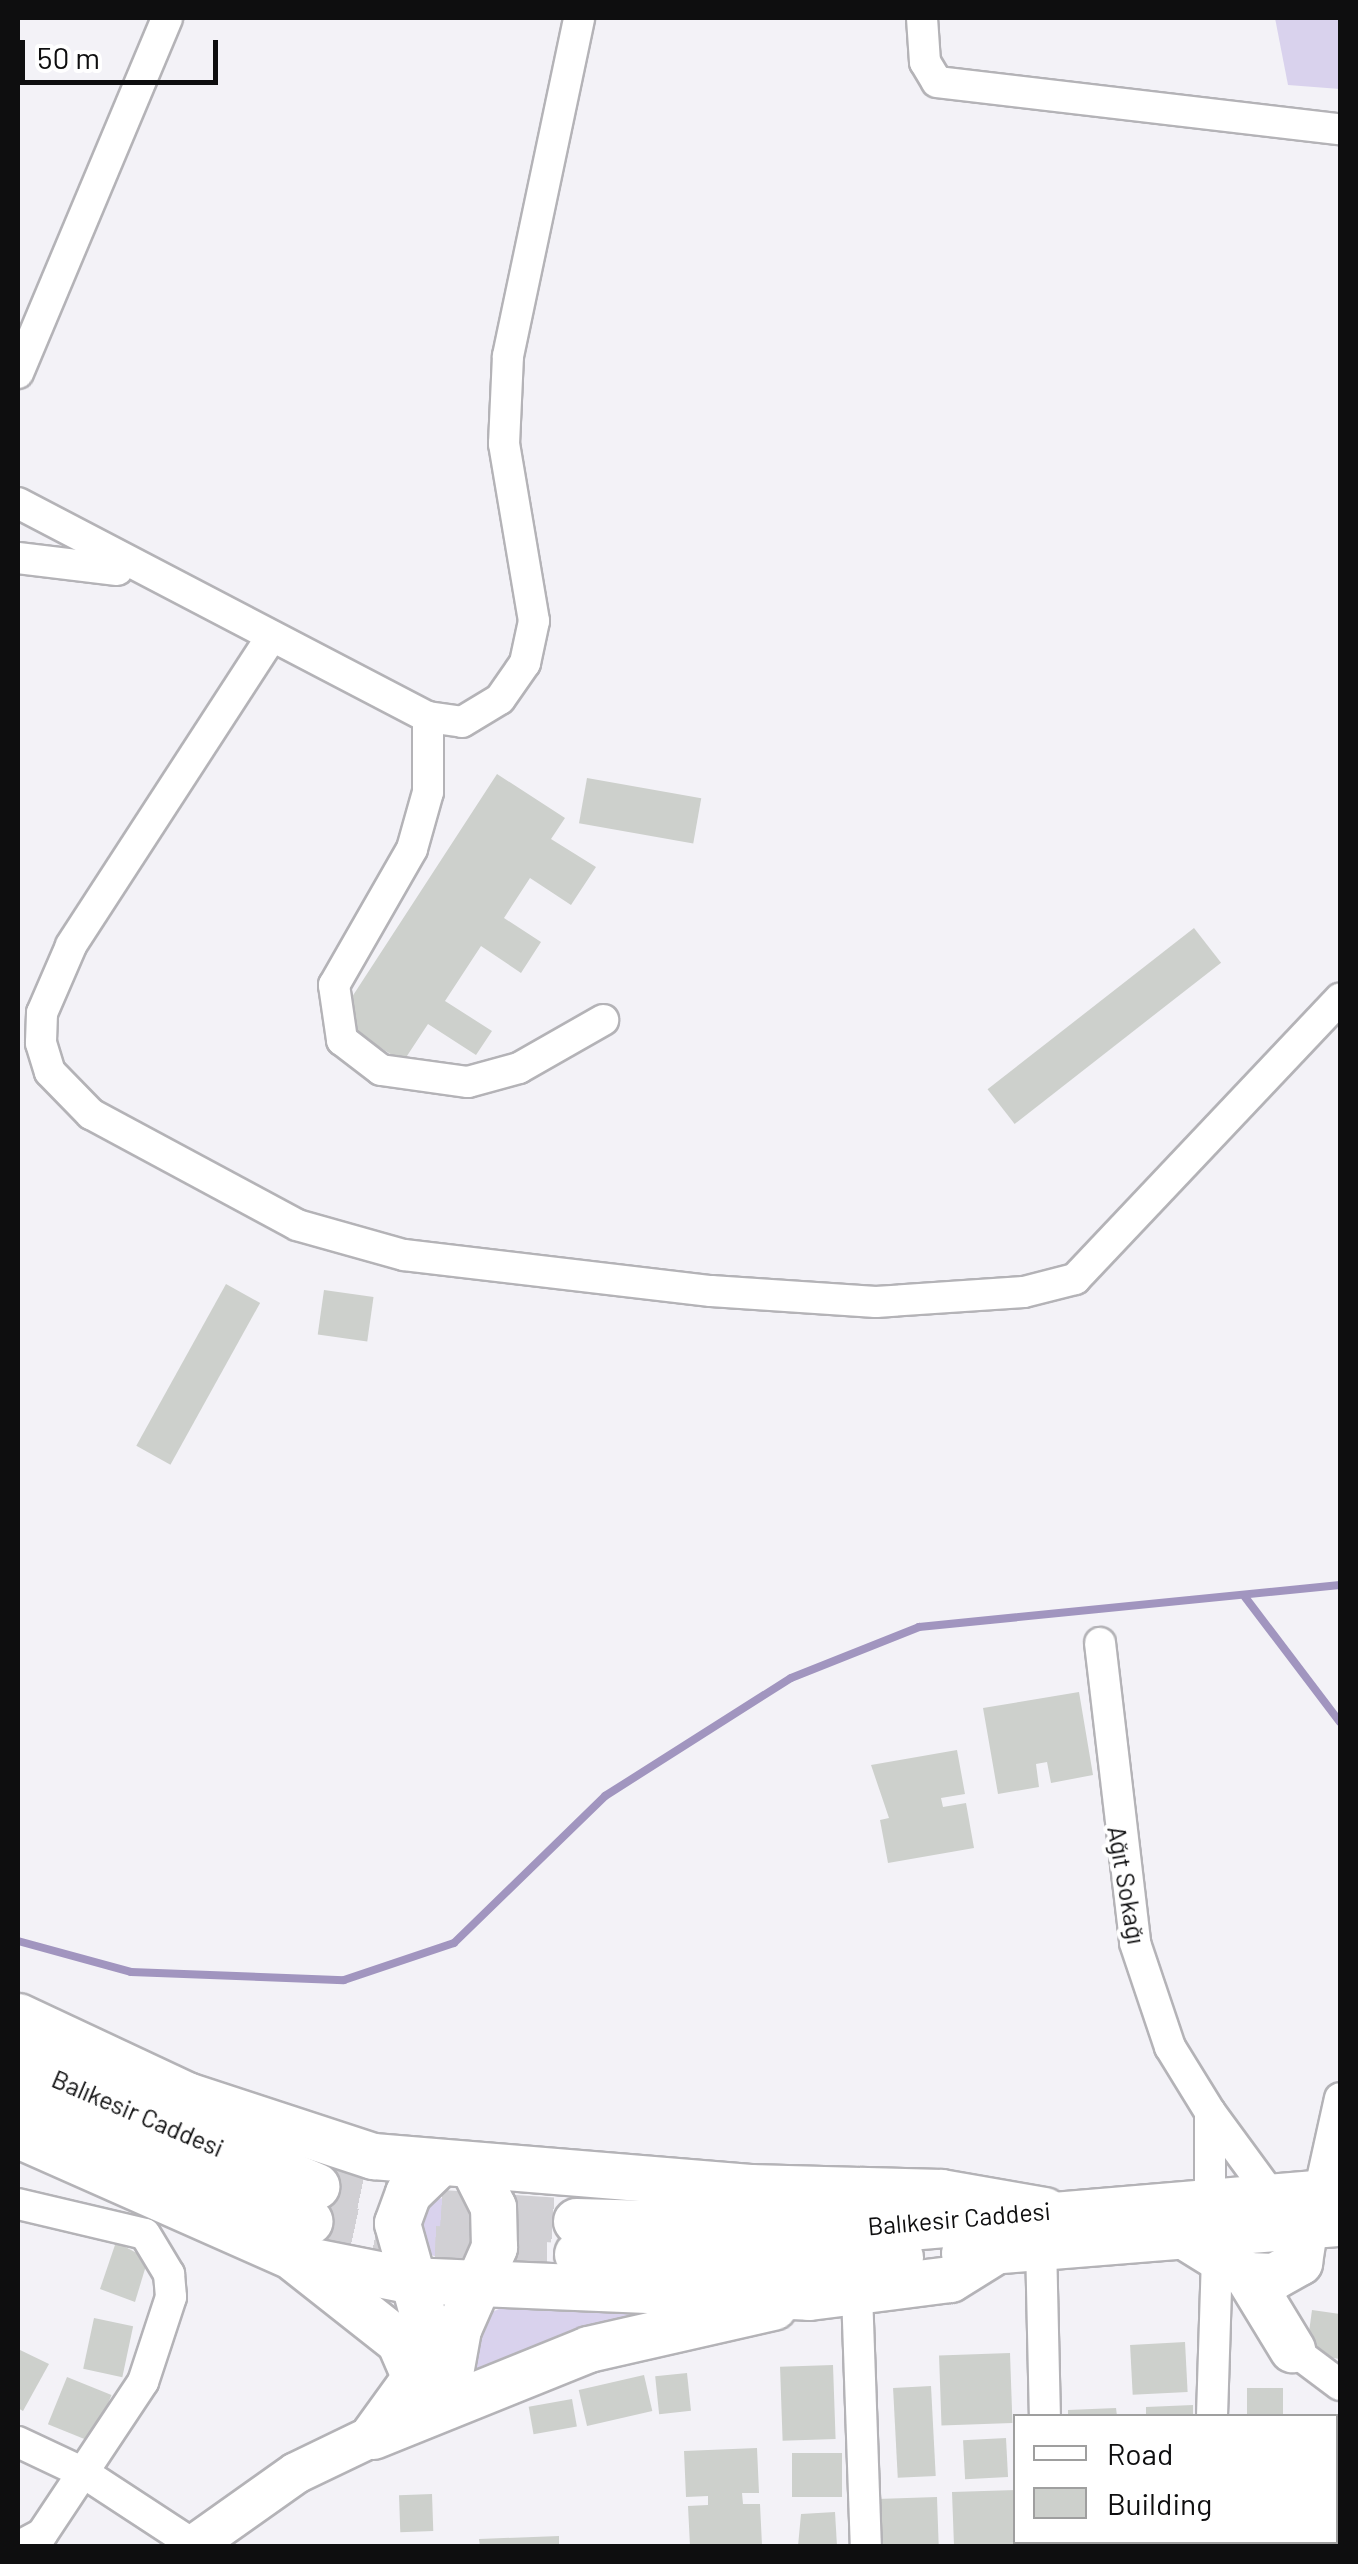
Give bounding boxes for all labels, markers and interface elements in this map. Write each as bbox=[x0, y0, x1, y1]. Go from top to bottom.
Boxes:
scale bar bbox=[25, 20, 222, 82]
text: 50 m bbox=[37, 39, 100, 75]
street label: Ağıt Sokağı bbox=[1102, 1824, 1152, 1946]
street label: Balıkesir Caddesi bbox=[48, 2063, 228, 2163]
street label: Balıkesir Caddesi bbox=[866, 2195, 1052, 2241]
legend bbox=[1013, 2414, 1338, 2544]
text: Road bbox=[1107, 2435, 1173, 2471]
text: Building bbox=[1107, 2485, 1212, 2521]

